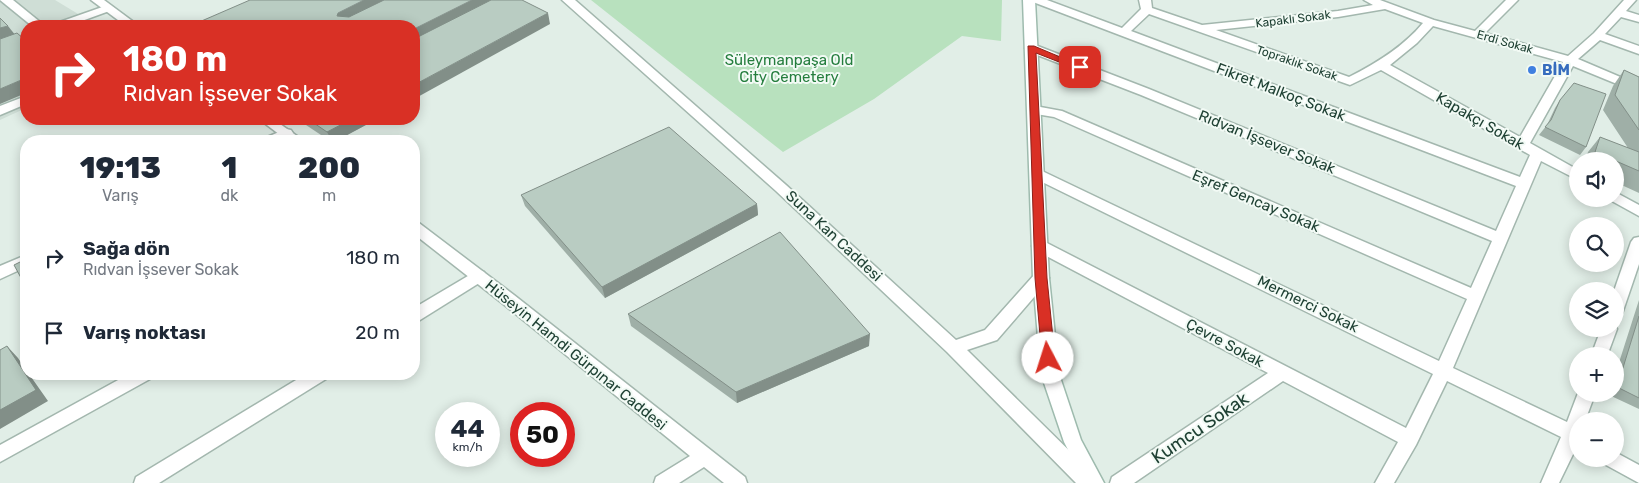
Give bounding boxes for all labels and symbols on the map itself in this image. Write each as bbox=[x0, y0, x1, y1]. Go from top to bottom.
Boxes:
street label: Kapaklı Sokak bbox=[1255, 7, 1332, 31]
street label: Erdi Sokak bbox=[1475, 27, 1536, 57]
street label: Topraklık Sokak bbox=[1254, 43, 1340, 84]
pin bbox=[1059, 46, 1101, 88]
park label: Süleymanpaşa Old City Cemetery bbox=[725, 51, 853, 86]
street label: Fikret Malkoç Sokak bbox=[1214, 59, 1348, 125]
place label: BİM bbox=[1542, 61, 1570, 79]
marker: BİM bbox=[1526, 64, 1538, 76]
street label: Kapakçı Sokak bbox=[1433, 88, 1528, 154]
street label: Rıdvan İşsever Sokak bbox=[1196, 106, 1338, 178]
street label: Eşref Gencay Sokak bbox=[1189, 166, 1323, 236]
street label: Suna Kan Caddesi bbox=[782, 187, 886, 285]
street label: Mermerci Sokak bbox=[1254, 272, 1362, 336]
street label: Hüseyin Hamdi Gürpınar Caddesi bbox=[482, 276, 670, 434]
street label: Çevre Sokak bbox=[1183, 315, 1267, 371]
position arrow bbox=[1021, 331, 1073, 383]
street label: Kumcu Sokak bbox=[1147, 387, 1253, 469]
speed limit sign: 50 bbox=[510, 402, 575, 467]

